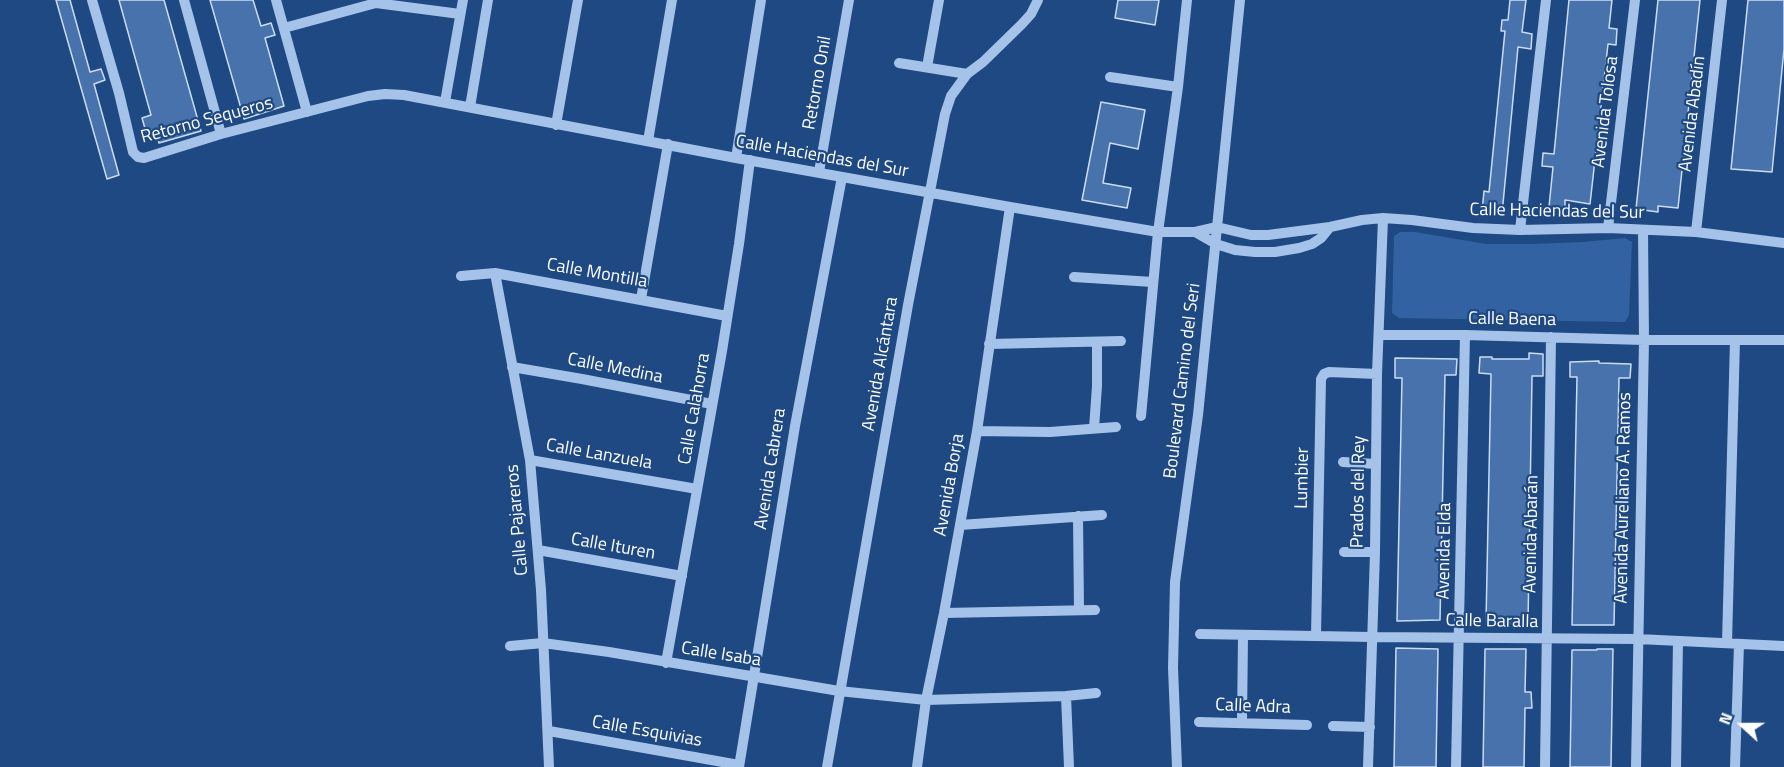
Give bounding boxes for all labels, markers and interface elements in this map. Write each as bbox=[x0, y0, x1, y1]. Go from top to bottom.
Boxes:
street label: Retorno Onil bbox=[799, 34, 837, 132]
street label: Avenida Tolosa bbox=[1588, 55, 1624, 169]
street label: Avenida Abadín bbox=[1675, 55, 1711, 173]
street label: Retorno Sequeros bbox=[139, 93, 275, 149]
street label: Calle Haciendas del Sur bbox=[734, 131, 910, 183]
street label: Calle Haciendas del Sur bbox=[1469, 200, 1645, 224]
street label: Calle Montilla bbox=[545, 255, 649, 293]
street label: Boulevard Camino del Seri bbox=[1160, 282, 1206, 480]
street label: Avenida Alcántara bbox=[859, 295, 903, 433]
street label: Calle Baena bbox=[1468, 308, 1556, 332]
street label: Calle Medina bbox=[566, 349, 664, 389]
street label: Calle Calahorra bbox=[675, 352, 715, 466]
street label: Avenida Aureliano A. Ramos bbox=[1611, 392, 1637, 604]
street label: Avenida Cabrera bbox=[751, 407, 791, 531]
street label: Avenida Borja bbox=[930, 432, 970, 538]
street label: Calle Lanzuela bbox=[544, 435, 654, 475]
street label: Prados del Rey bbox=[1347, 436, 1371, 548]
street label: Lumbier bbox=[1292, 447, 1314, 509]
street label: Calle Pajareros bbox=[502, 463, 534, 577]
street label: Avenida Abarán bbox=[1520, 475, 1544, 593]
street label: Avenida Elda bbox=[1433, 502, 1457, 600]
street label: Calle Ituren bbox=[569, 529, 657, 565]
street label: Calle Baralla bbox=[1445, 610, 1539, 634]
street label: Calle Isaba bbox=[680, 638, 762, 672]
street label: Calle Adra bbox=[1215, 695, 1291, 719]
north arrow bbox=[1712, 695, 1772, 755]
text: N bbox=[1712, 709, 1738, 728]
street label: Calle Esquivias bbox=[590, 712, 704, 752]

